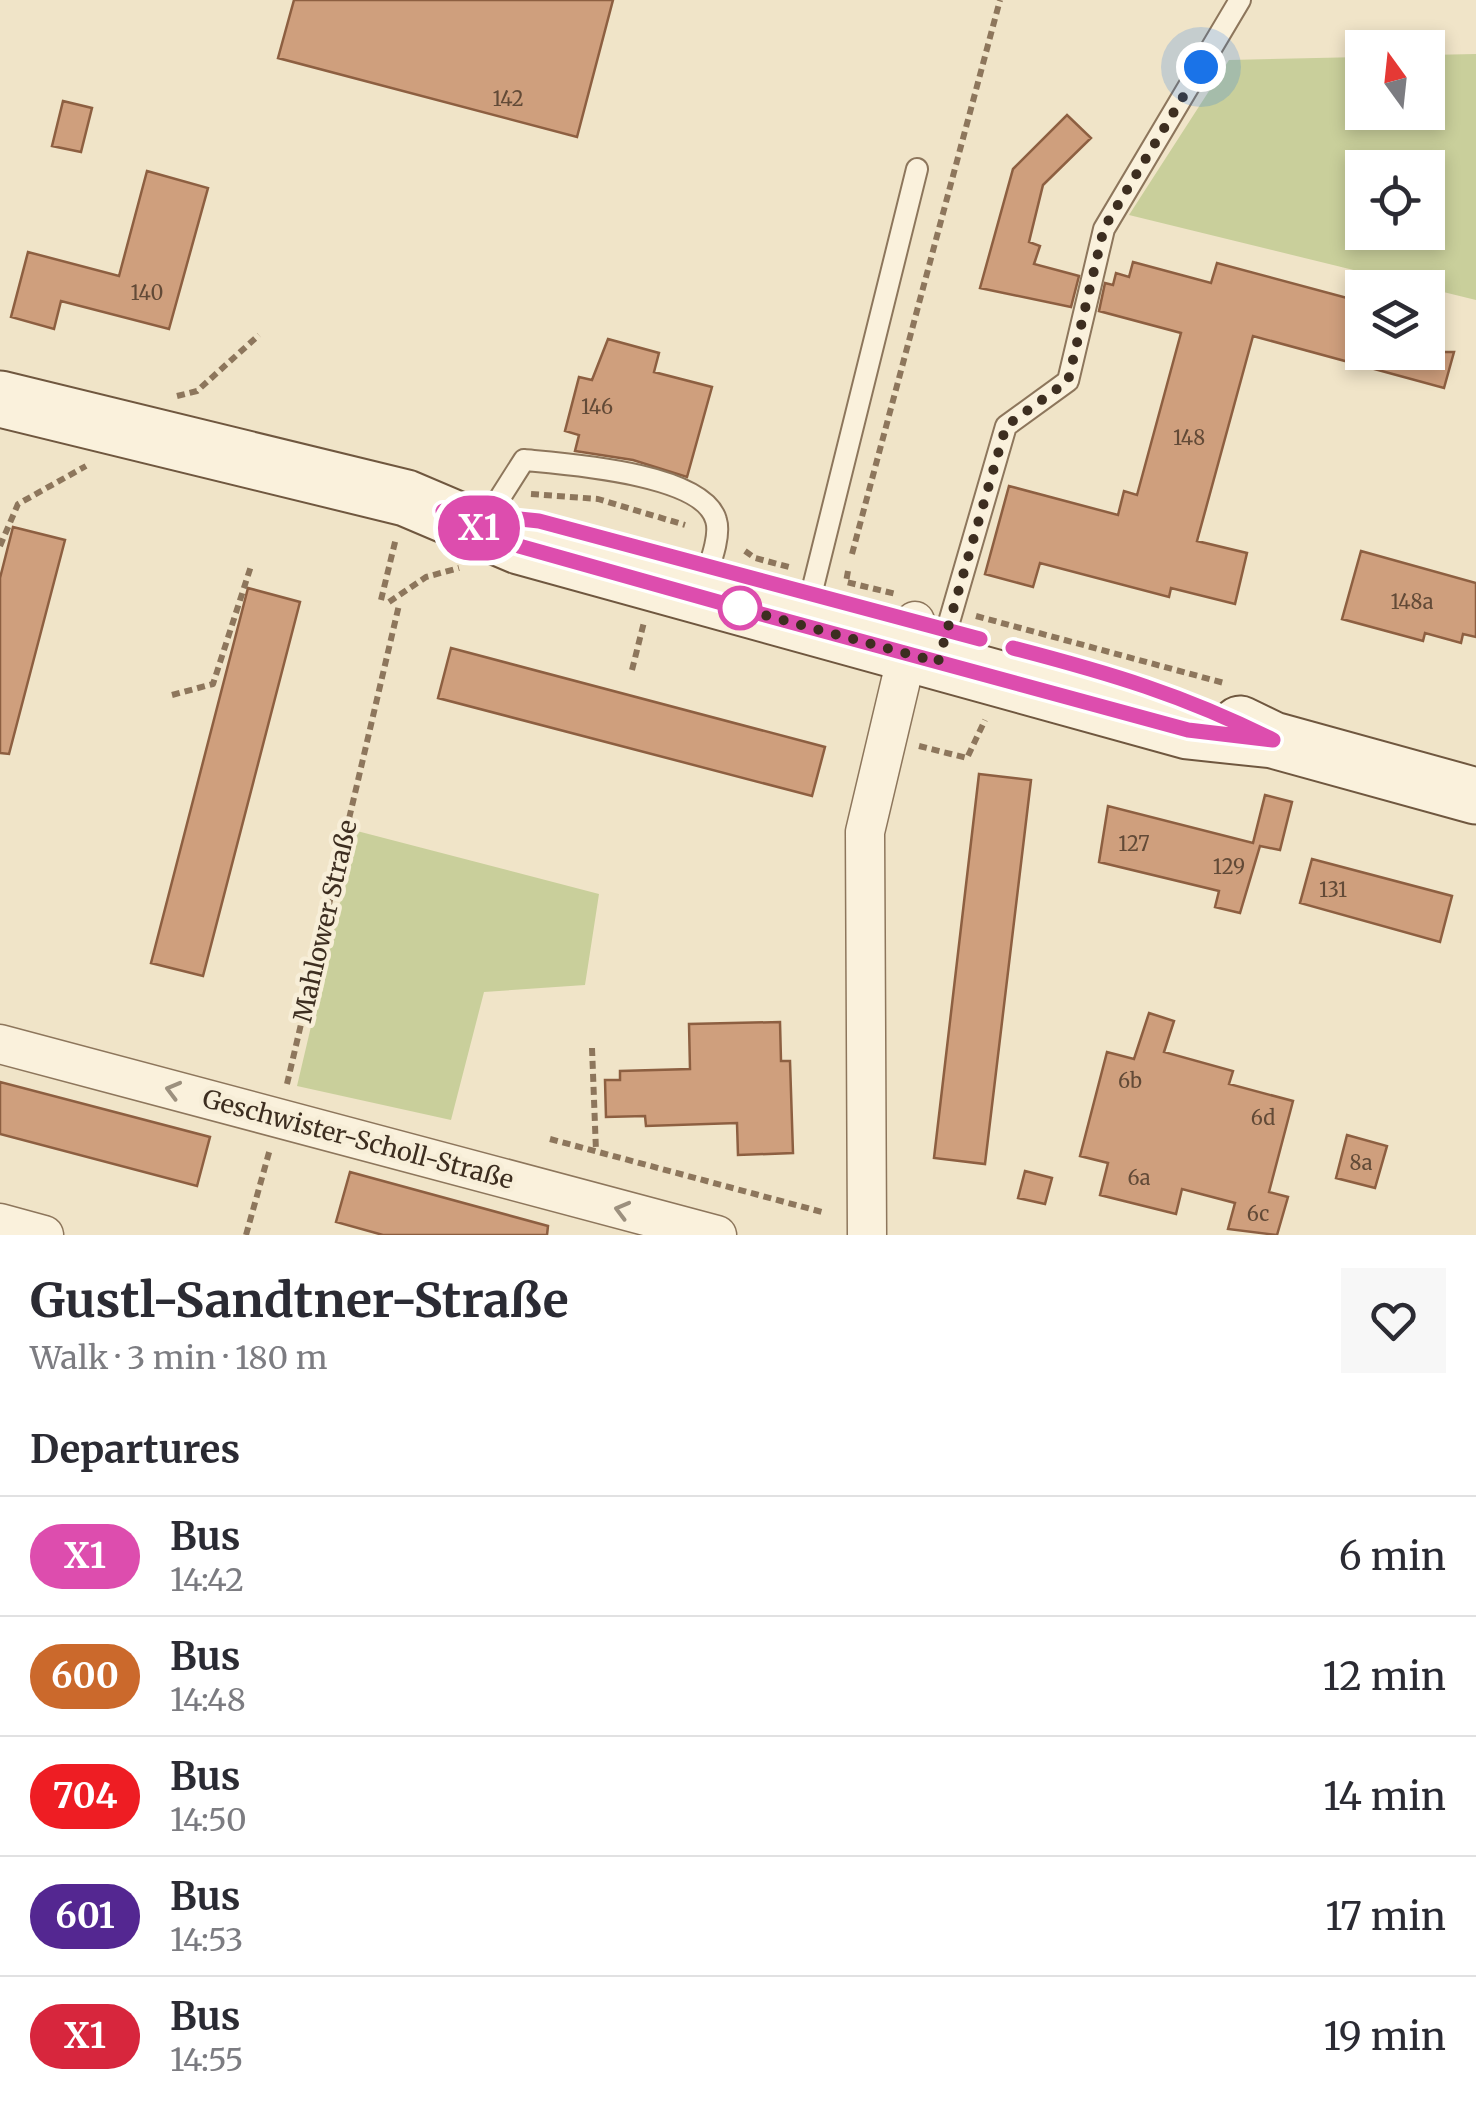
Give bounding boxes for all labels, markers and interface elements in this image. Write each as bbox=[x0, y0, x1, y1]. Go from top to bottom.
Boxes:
north arrow bbox=[1345, 30, 1445, 130]
map controls bbox=[1345, 30, 1445, 370]
your location bbox=[1176, 42, 1226, 92]
house number: 142 bbox=[492, 86, 524, 111]
button: locate bbox=[1345, 150, 1445, 250]
button: layers bbox=[1345, 270, 1445, 370]
house number: 140 bbox=[131, 280, 163, 305]
house number: 146 bbox=[581, 394, 613, 419]
house number: 148 bbox=[1173, 425, 1205, 450]
line badge: X1 bbox=[434, 496, 524, 560]
text: X1 bbox=[458, 506, 500, 550]
unlabelled marker bbox=[719, 587, 761, 629]
house number: 148a bbox=[1390, 589, 1434, 614]
street label: Mahlower Straße bbox=[286, 817, 364, 1025]
house number: 127 bbox=[1118, 831, 1150, 856]
house number: 129 bbox=[1213, 854, 1245, 879]
house number: 131 bbox=[1319, 877, 1347, 902]
house number: 6b bbox=[1118, 1068, 1142, 1093]
one-way arrow bbox=[165, 1080, 182, 1101]
street label: Geschwister-Scholl-Straße bbox=[199, 1082, 517, 1196]
house number: 6d bbox=[1251, 1105, 1275, 1130]
house number: 8a bbox=[1350, 1150, 1373, 1175]
house number: 6a bbox=[1127, 1165, 1151, 1190]
one-way arrow bbox=[614, 1200, 631, 1221]
house number: 6c bbox=[1247, 1201, 1269, 1226]
button: heart bbox=[1341, 1268, 1446, 1373]
text: Gustl-Sandtner-Straße bbox=[30, 1270, 569, 1330]
text: Walk · 3 min · 180 m bbox=[30, 1338, 327, 1378]
text: Departures bbox=[30, 1426, 240, 1473]
text: Bus bbox=[170, 1513, 240, 1560]
text: 6 min bbox=[1339, 1533, 1446, 1580]
text: X1 bbox=[64, 1534, 106, 1578]
text: 14:42 bbox=[170, 1560, 244, 1600]
text: Bus bbox=[170, 1633, 240, 1680]
text: 12 min bbox=[1323, 1653, 1446, 1700]
text: 600 bbox=[51, 1654, 119, 1698]
text: 14:48 bbox=[170, 1680, 246, 1720]
text: Bus bbox=[170, 1753, 240, 1800]
text: 14 min bbox=[1323, 1773, 1446, 1820]
text: 704 bbox=[53, 1774, 117, 1818]
text: 14:50 bbox=[170, 1800, 247, 1840]
text: Bus bbox=[170, 1873, 240, 1920]
text: 17 min bbox=[1325, 1893, 1446, 1940]
text: 601 bbox=[55, 1894, 115, 1938]
text: 14:53 bbox=[170, 1920, 243, 1960]
text: Bus bbox=[170, 1993, 240, 2040]
text: 19 min bbox=[1323, 2013, 1446, 2060]
text: X1 bbox=[64, 2014, 106, 2058]
text: 14:55 bbox=[170, 2040, 244, 2080]

